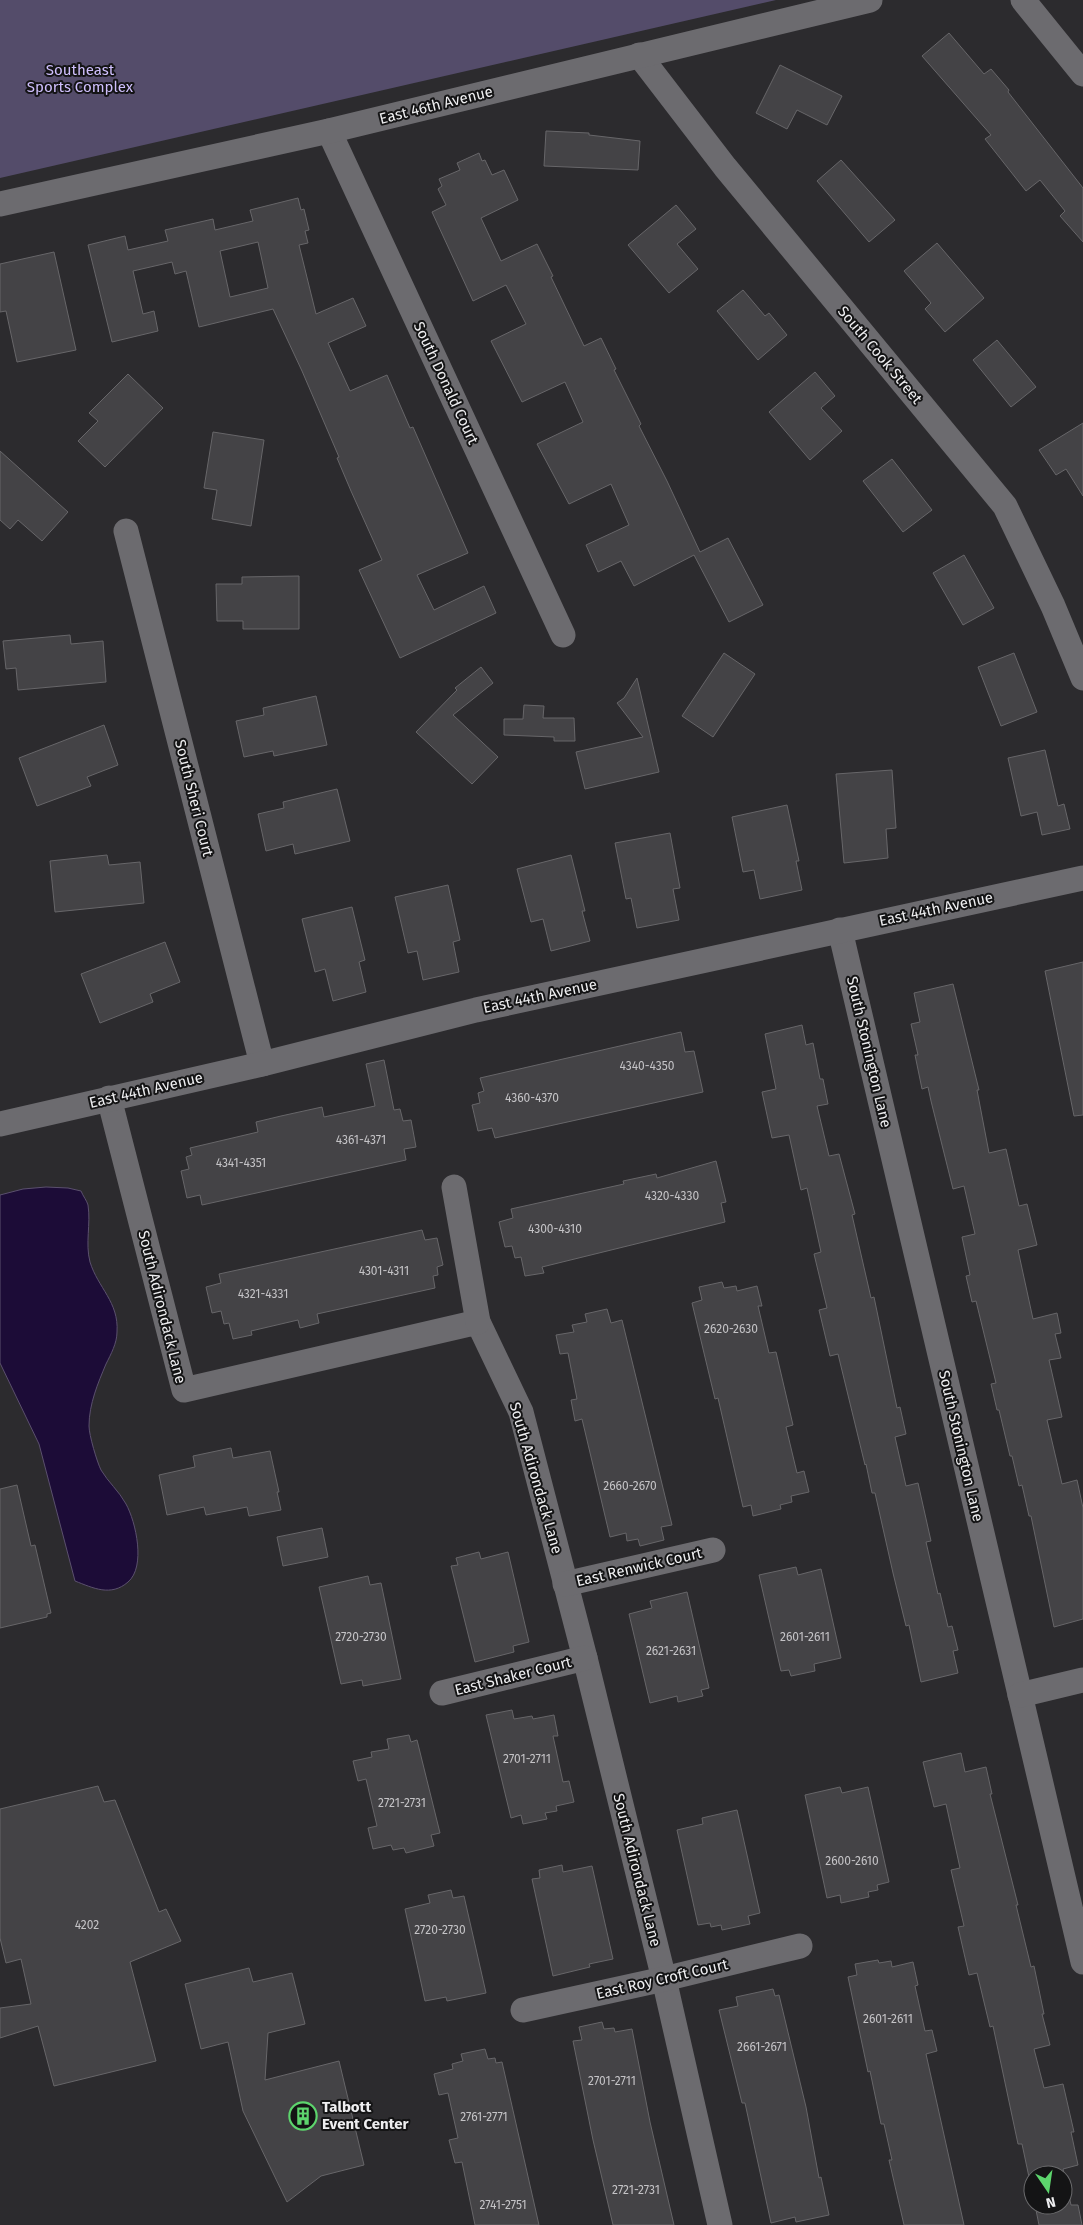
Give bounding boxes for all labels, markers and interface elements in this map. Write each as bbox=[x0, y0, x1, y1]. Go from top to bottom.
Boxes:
park label: Southeast Sports Complex bbox=[27, 61, 134, 96]
street label: East 46th Avenue bbox=[377, 82, 495, 128]
street label: South Cook Street bbox=[834, 303, 926, 408]
street label: South Donald Court bbox=[410, 319, 483, 448]
street label: South Sheri Court bbox=[171, 738, 217, 859]
street label: East 44th Avenue bbox=[877, 888, 995, 930]
street label: East 44th Avenue bbox=[481, 975, 599, 1017]
street label: South Stonington Lane bbox=[843, 975, 895, 1129]
house number: 4340-4350 bbox=[620, 1059, 675, 1073]
street label: East 44th Avenue bbox=[87, 1068, 205, 1112]
house number: 4360-4370 bbox=[505, 1091, 559, 1105]
house number: 4361-4371 bbox=[336, 1133, 386, 1147]
house number: 4341-4351 bbox=[216, 1156, 266, 1170]
house number: 4320-4330 bbox=[645, 1189, 699, 1203]
house number: 4300-4310 bbox=[528, 1222, 582, 1236]
street label: South Adirondack Lane bbox=[134, 1229, 190, 1385]
house number: 4301-4311 bbox=[359, 1264, 409, 1278]
house number: 4321-4331 bbox=[238, 1287, 288, 1301]
house number: 2620-2630 bbox=[704, 1322, 758, 1336]
street label: South Stonington Lane bbox=[935, 1369, 987, 1523]
street label: South Adirondack Lane bbox=[506, 1400, 566, 1556]
house number: 2660-2670 bbox=[603, 1479, 657, 1493]
street label: East Renwick Court bbox=[574, 1544, 704, 1590]
house number: 2720-2730 bbox=[335, 1630, 387, 1644]
house number: 2601-2611 bbox=[780, 1630, 830, 1644]
house number: 2621-2631 bbox=[646, 1644, 696, 1658]
street label: East Shaker Court bbox=[453, 1653, 574, 1699]
house number: 2701-2711 bbox=[503, 1752, 551, 1766]
street label: South Adirondack Lane bbox=[609, 1792, 665, 1948]
house number: 2721-2731 bbox=[378, 1796, 426, 1810]
house number: 2600-2610 bbox=[825, 1854, 879, 1868]
house number: 4202 bbox=[75, 1918, 99, 1932]
house number: 2720-2730 bbox=[414, 1923, 466, 1937]
street label: East Roy Croft Court bbox=[594, 1955, 730, 2003]
house number: 2601-2611 bbox=[863, 2012, 913, 2026]
house number: 2661-2671 bbox=[737, 2040, 787, 2054]
house number: 2701-2711 bbox=[588, 2074, 636, 2088]
place label: Talbott Event Center bbox=[322, 2098, 410, 2133]
building icon: Talbott Event Center bbox=[288, 2101, 318, 2131]
house number: 2761-2771 bbox=[460, 2110, 508, 2124]
north arrow bbox=[1023, 2165, 1073, 2215]
house number: 2721-2731 bbox=[612, 2183, 660, 2197]
text: N bbox=[1044, 2193, 1057, 2212]
house number: 2741-2751 bbox=[479, 2198, 527, 2212]

